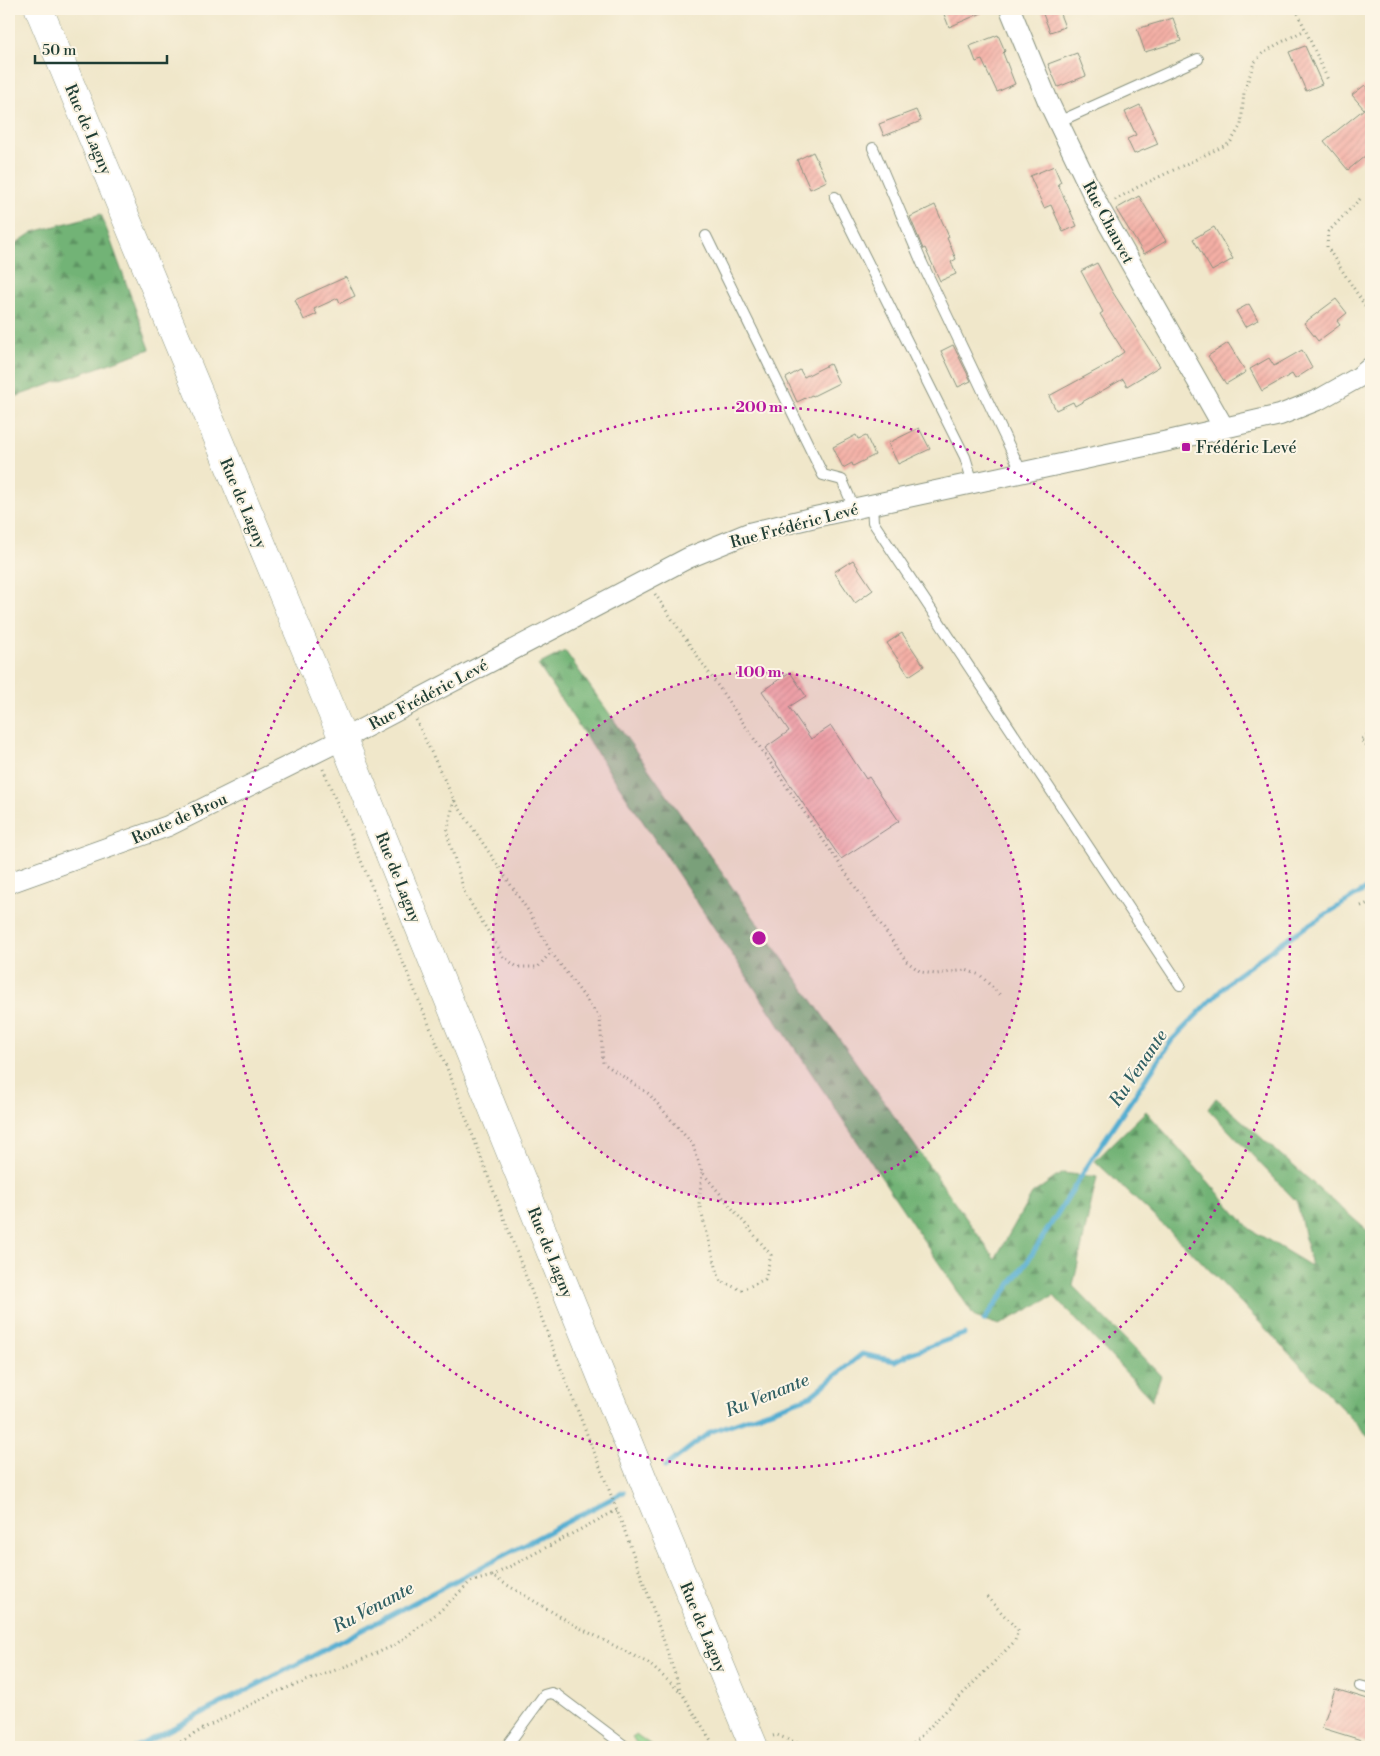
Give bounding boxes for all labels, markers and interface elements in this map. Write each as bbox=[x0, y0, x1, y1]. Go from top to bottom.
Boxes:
scale bar bbox=[35, 32, 168, 64]
text: 50 m bbox=[42, 41, 76, 60]
street label: Rue de Lagny bbox=[60, 81, 116, 178]
street label: Rue Chauvet bbox=[1078, 178, 1138, 268]
text: 200 m bbox=[735, 398, 783, 417]
place label: Frédéric Levé bbox=[1196, 438, 1297, 458]
marker: Frédéric Levé bbox=[1180, 441, 1192, 453]
street label: Rue de Lagny bbox=[215, 455, 271, 552]
street label: Rue Frédéric Levé bbox=[728, 499, 861, 553]
street label: Rue Frédéric Levé bbox=[365, 655, 492, 735]
text: 100 m bbox=[737, 663, 782, 682]
street label: Route de Brou bbox=[129, 789, 230, 849]
street label: Rue de Lagny bbox=[371, 829, 425, 926]
centre of rings bbox=[750, 929, 768, 947]
water label: Ru Venante bbox=[1104, 1025, 1173, 1112]
street label: Rue de Lagny bbox=[523, 1204, 577, 1301]
water label: Ru Venante bbox=[721, 1368, 813, 1423]
water label: Ru Venante bbox=[328, 1576, 418, 1639]
street label: Rue de Lagny bbox=[675, 1579, 731, 1676]

